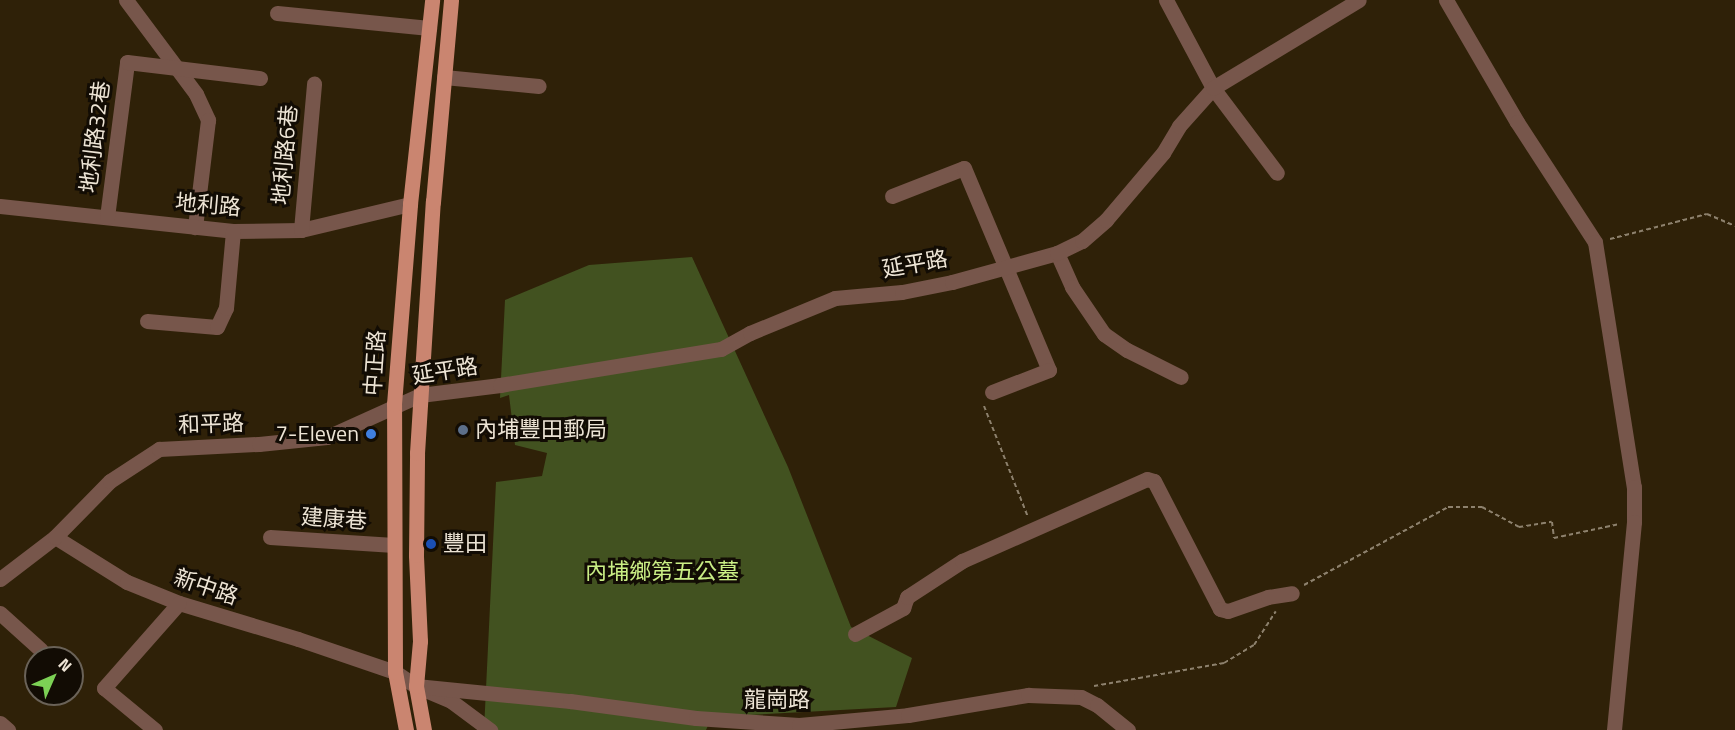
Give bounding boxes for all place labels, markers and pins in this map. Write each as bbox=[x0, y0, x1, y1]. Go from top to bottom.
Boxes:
place label: 內埔豐田郵局 bbox=[475, 417, 607, 443]
place label: 7-Eleven bbox=[276, 421, 359, 447]
marker: 內埔豐田郵局 bbox=[456, 423, 470, 437]
marker: 7-Eleven bbox=[364, 427, 378, 441]
place label: 豐田 bbox=[443, 531, 487, 557]
marker: 豐田 bbox=[424, 537, 438, 551]

